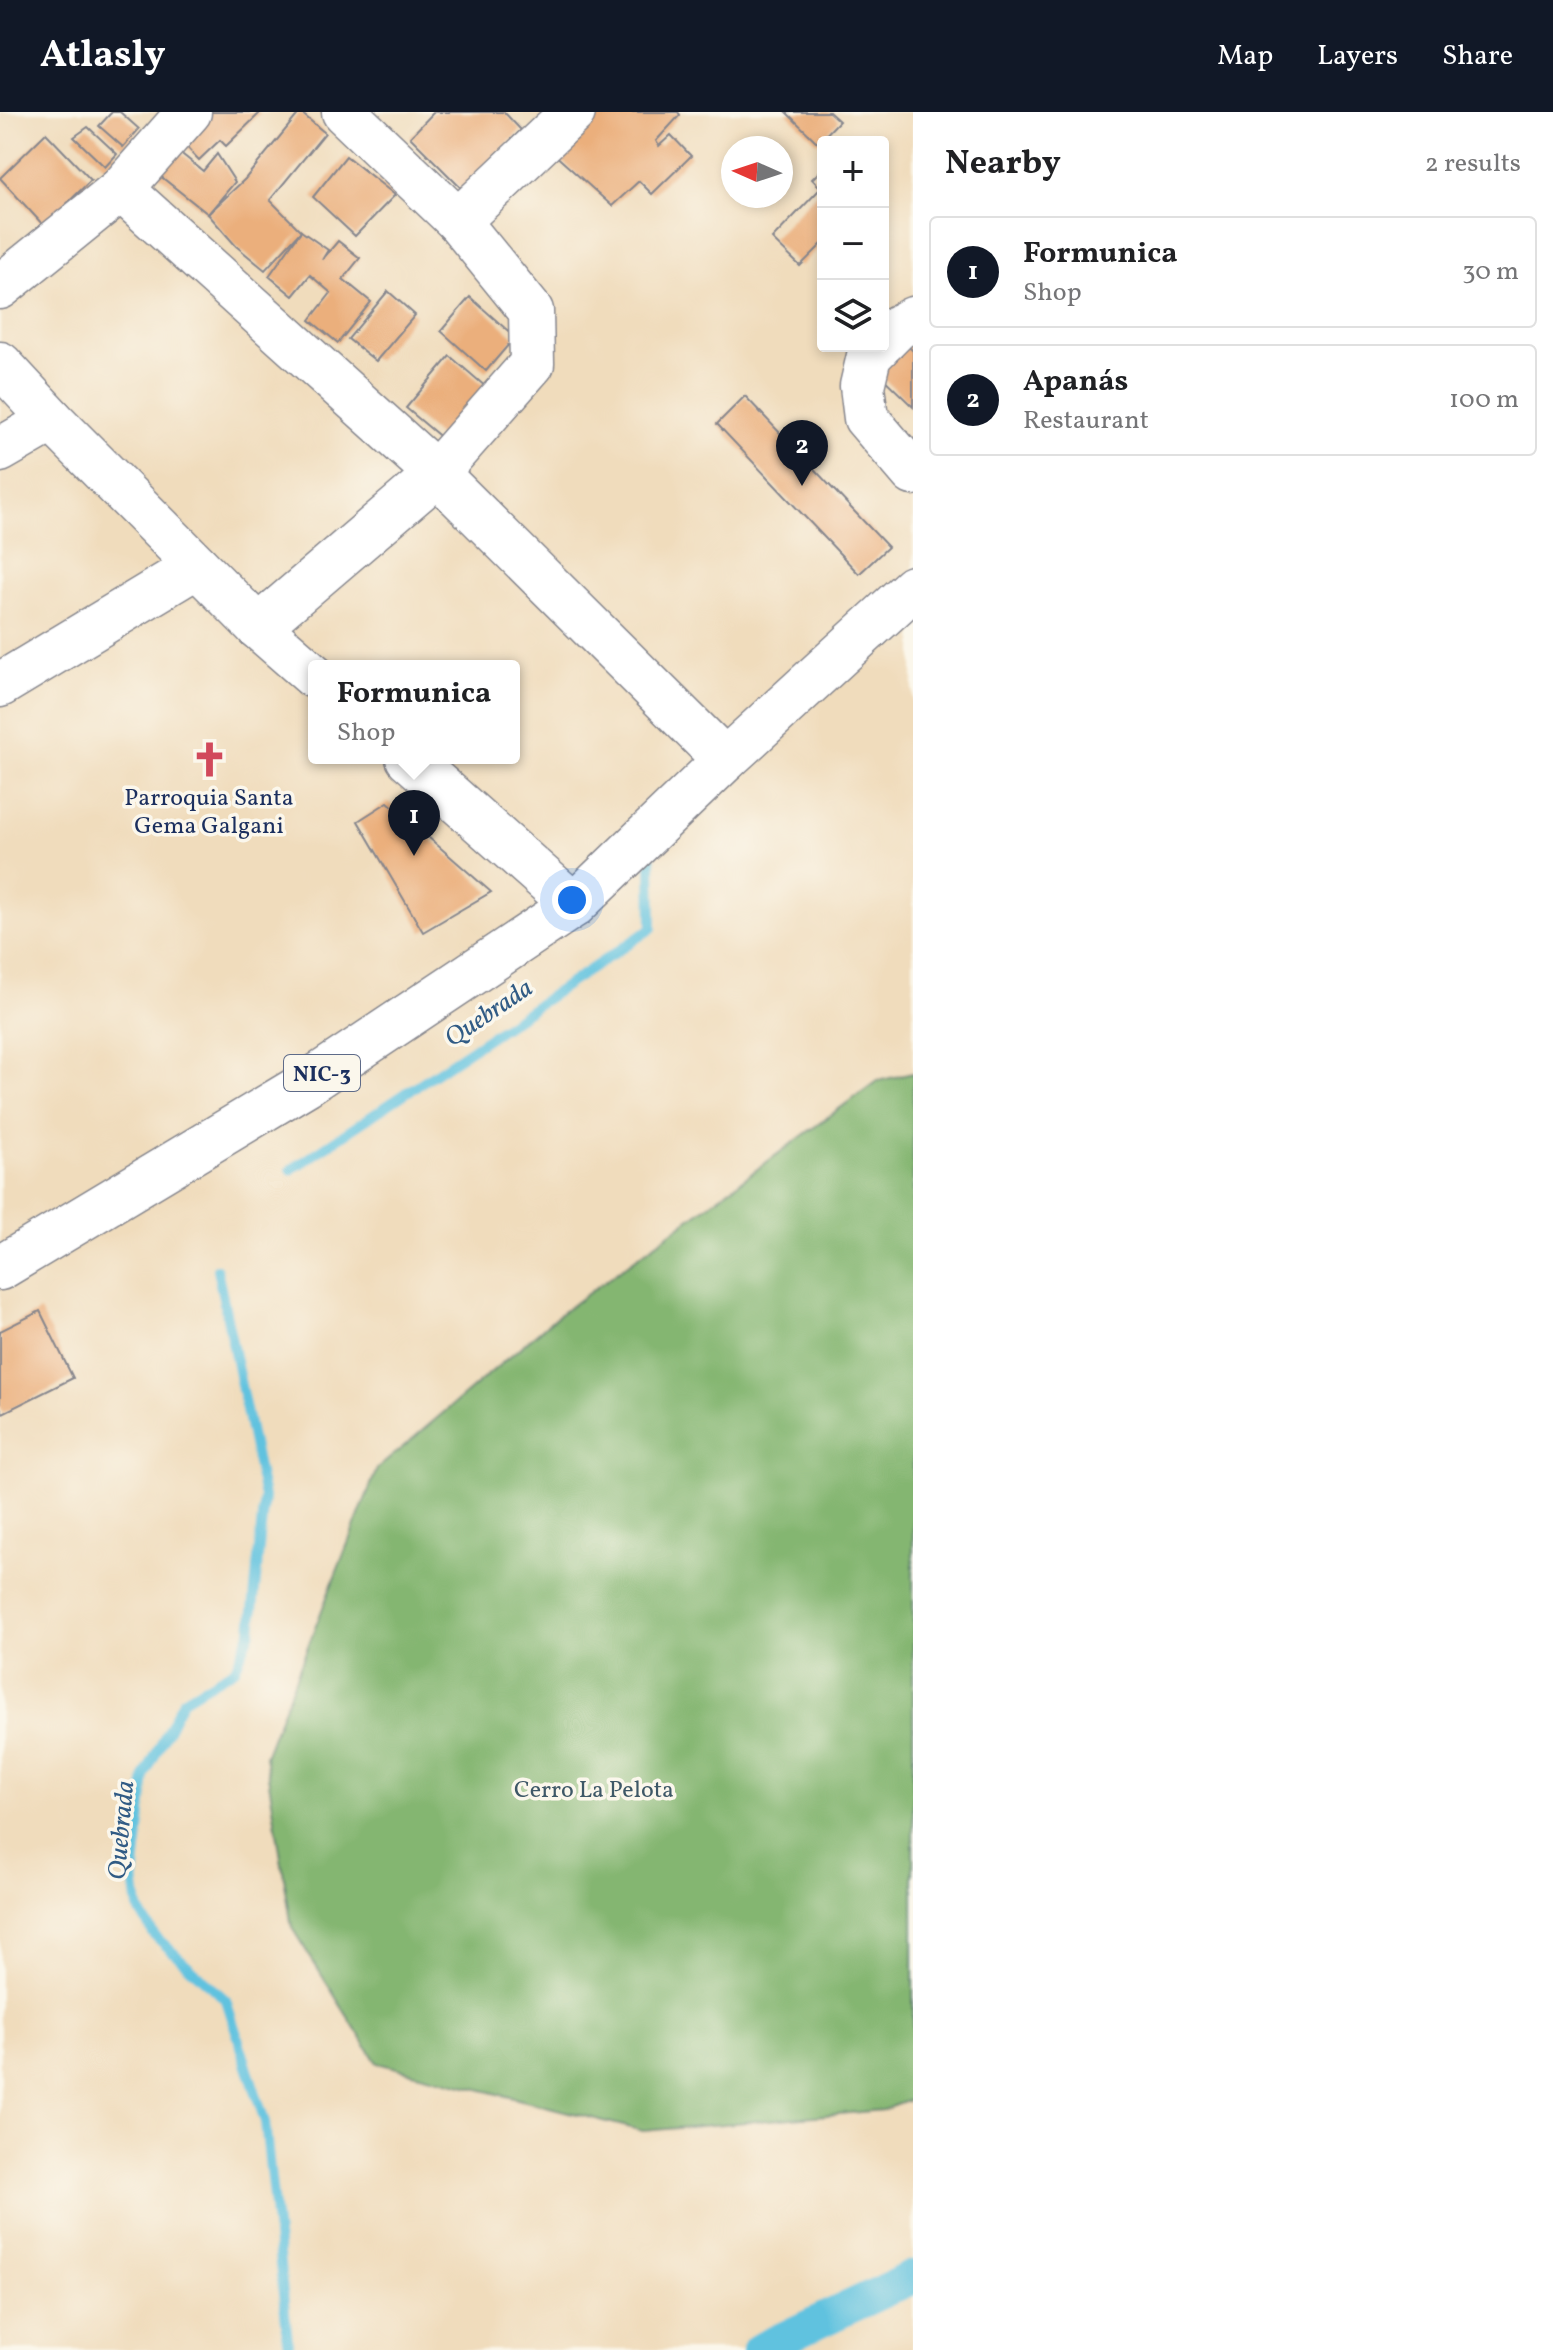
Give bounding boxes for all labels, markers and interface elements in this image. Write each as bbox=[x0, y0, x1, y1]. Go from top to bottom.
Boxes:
text: Atlasly bbox=[40, 30, 166, 83]
text: Map bbox=[1217, 37, 1273, 76]
text: Layers bbox=[1317, 37, 1398, 76]
text: Share bbox=[1442, 37, 1513, 76]
north arrow bbox=[721, 136, 793, 208]
map controls bbox=[817, 136, 889, 352]
button: + bbox=[817, 136, 889, 208]
text: Nearby bbox=[945, 141, 1061, 188]
text: 2 results bbox=[1425, 146, 1521, 182]
button: − bbox=[817, 208, 889, 280]
text: Formunica bbox=[1023, 233, 1178, 275]
text: 1 bbox=[968, 254, 978, 290]
text: 30 m bbox=[1462, 254, 1519, 290]
text: Shop bbox=[1023, 275, 1082, 311]
button: layers bbox=[817, 280, 889, 352]
text: Apanás bbox=[1023, 361, 1128, 403]
text: 2 bbox=[966, 382, 980, 418]
text: 100 m bbox=[1449, 382, 1519, 418]
text: Restaurant bbox=[1023, 403, 1149, 439]
pin: 2 bbox=[776, 420, 828, 486]
popup bbox=[308, 660, 520, 764]
text: Formunica bbox=[337, 673, 491, 715]
text: Shop bbox=[337, 715, 395, 751]
church icon: Parroquia Santa Gema Galgani bbox=[190, 741, 228, 779]
place label: Parroquia Santa Gema Galgani bbox=[124, 782, 294, 844]
pin: 1 bbox=[388, 790, 440, 856]
your location bbox=[552, 880, 592, 920]
water label: Quebrada bbox=[438, 971, 540, 1056]
road number: NIC-3 bbox=[284, 1055, 360, 1091]
park label: Cerro La Pelota bbox=[514, 1774, 674, 1808]
water label: Quebrada bbox=[100, 1779, 144, 1881]

